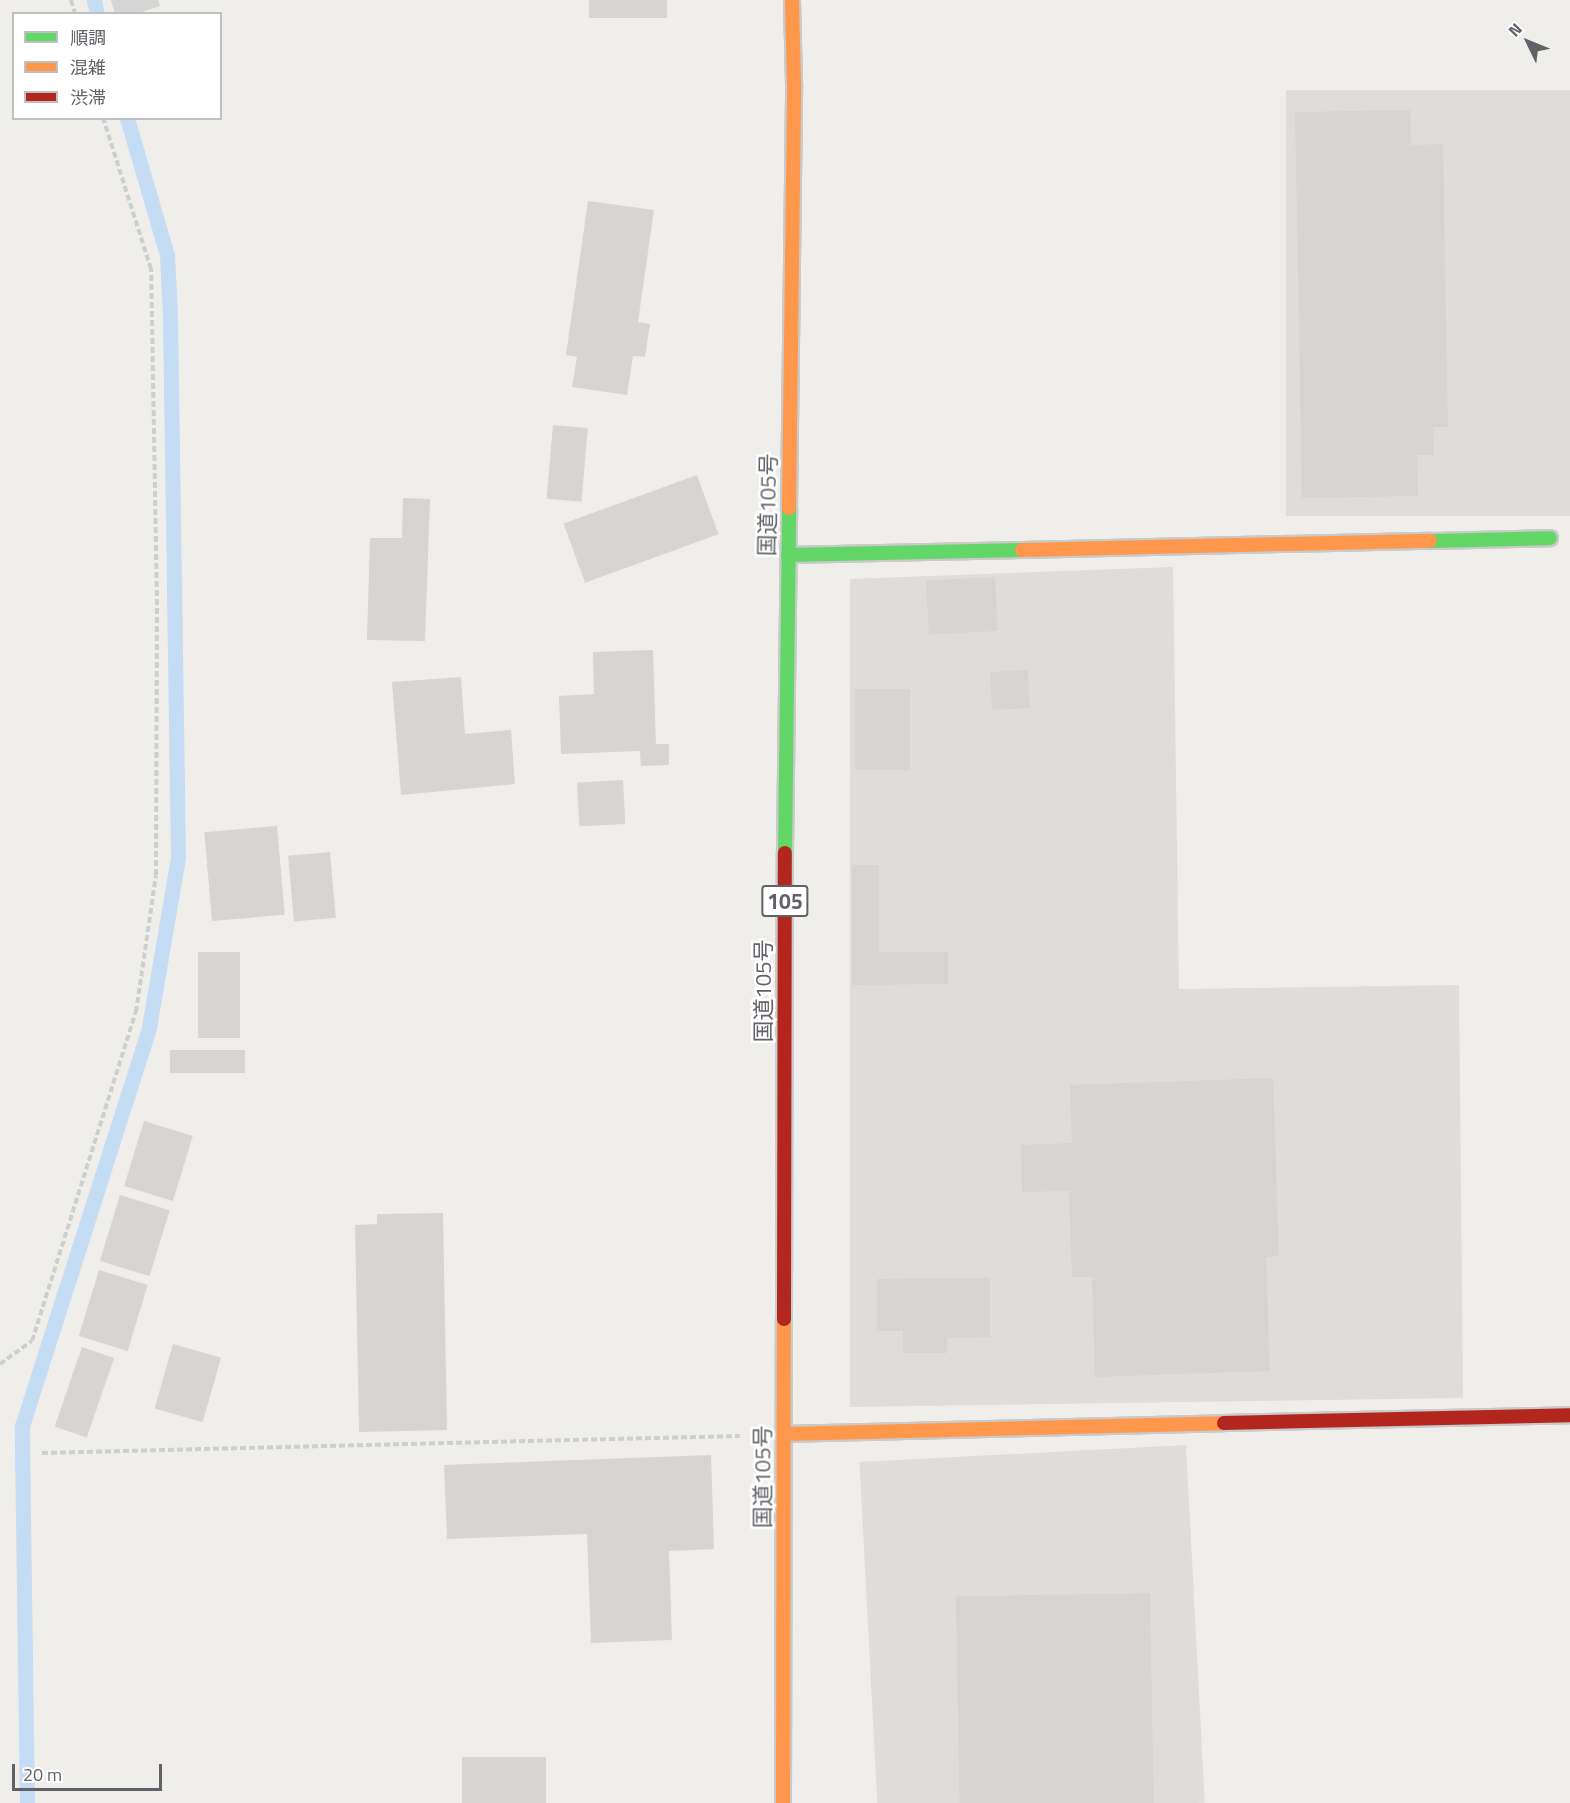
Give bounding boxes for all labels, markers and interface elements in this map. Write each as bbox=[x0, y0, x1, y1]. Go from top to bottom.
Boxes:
legend bbox=[12, 12, 222, 120]
north arrow bbox=[1498, 12, 1558, 72]
text: N bbox=[1502, 17, 1527, 42]
text: 順調 bbox=[70, 24, 106, 51]
text: 混雑 bbox=[70, 54, 106, 81]
text: 渋滞 bbox=[70, 84, 106, 111]
street label: 国道105号 bbox=[754, 453, 782, 557]
road number: 105 bbox=[761, 883, 809, 919]
street label: 国道105号 bbox=[751, 940, 777, 1042]
street label: 国道105号 bbox=[750, 1426, 776, 1528]
scale bar bbox=[15, 1752, 165, 1790]
text: 20 m bbox=[23, 1761, 62, 1788]

